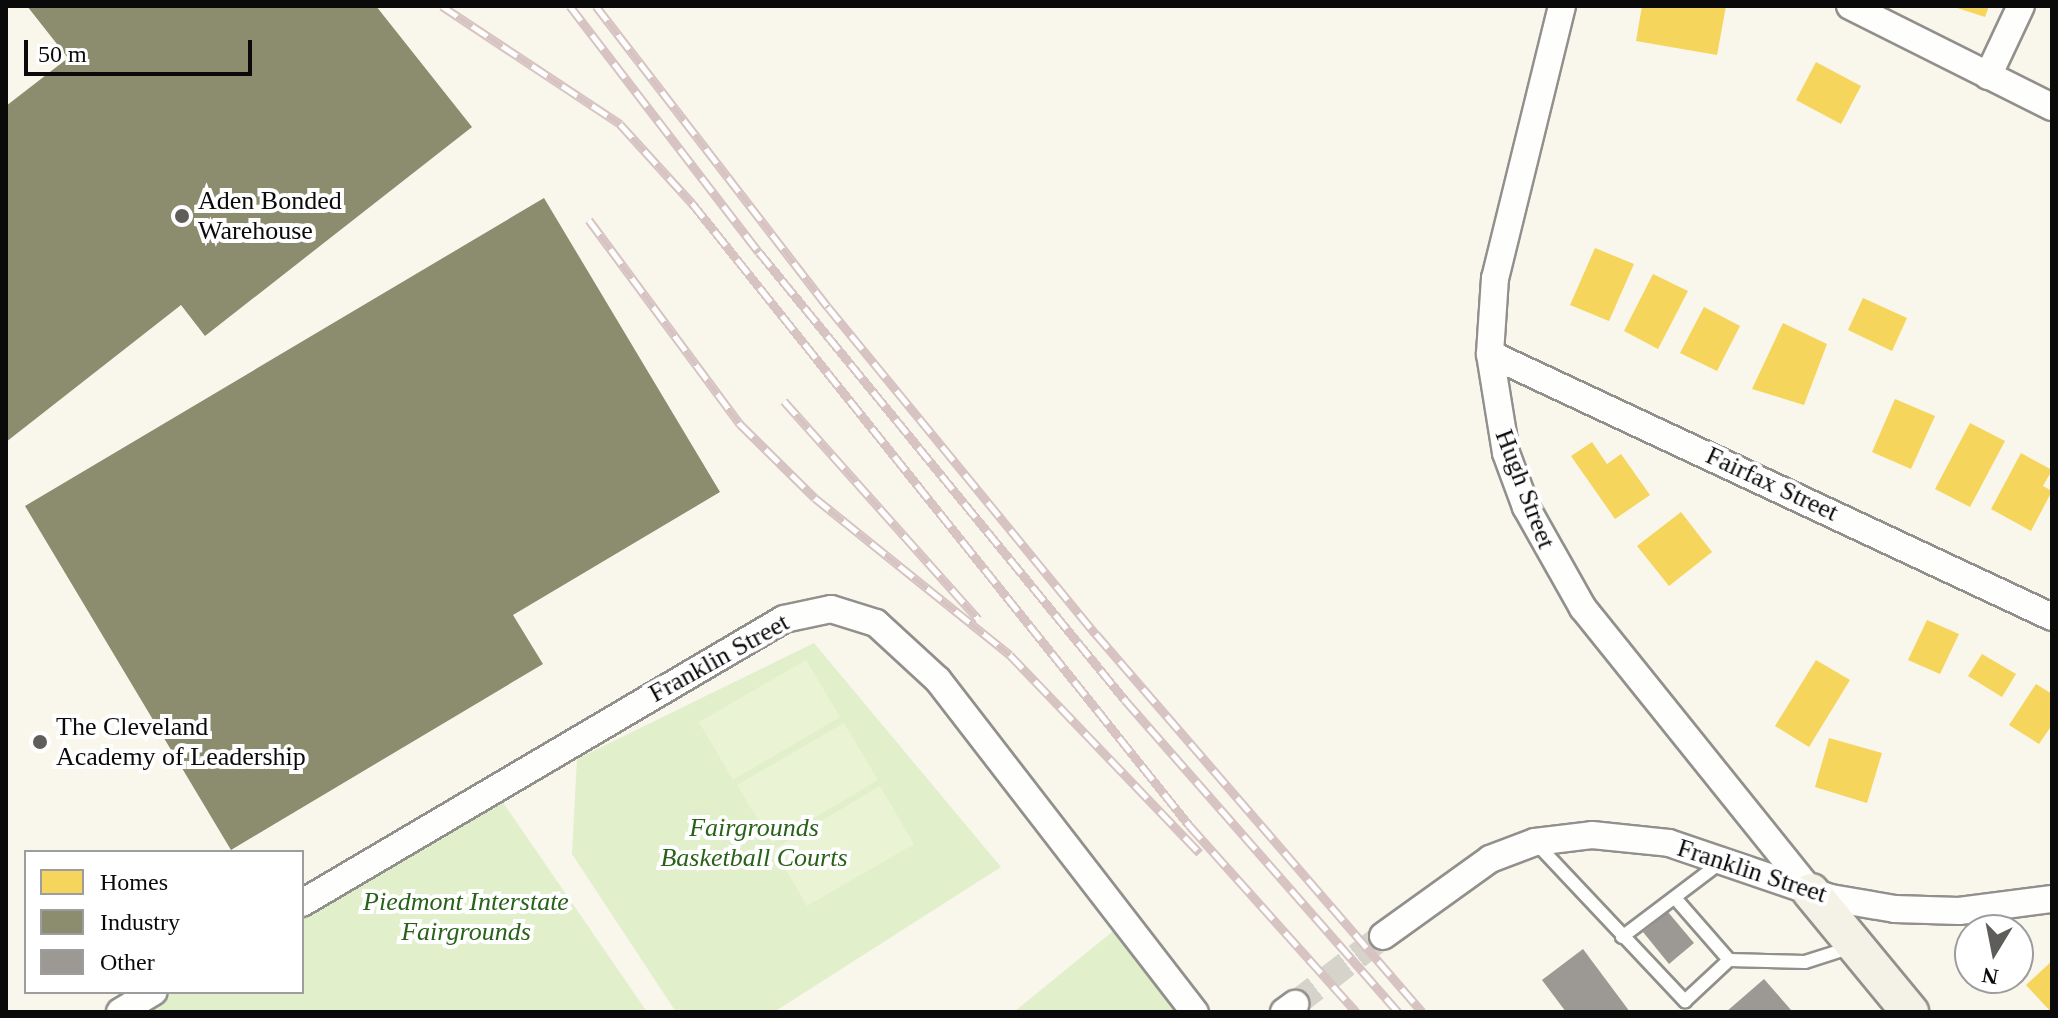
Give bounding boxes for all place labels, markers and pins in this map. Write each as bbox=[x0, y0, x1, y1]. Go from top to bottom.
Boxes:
place label: Aden Bonded Warehouse bbox=[198, 185, 342, 246]
marker: Aden Bonded Warehouse bbox=[173, 207, 191, 225]
place label: The Cleveland Academy of Leadership bbox=[56, 711, 306, 772]
marker: The Cleveland Academy of Leadership bbox=[31, 733, 49, 751]

